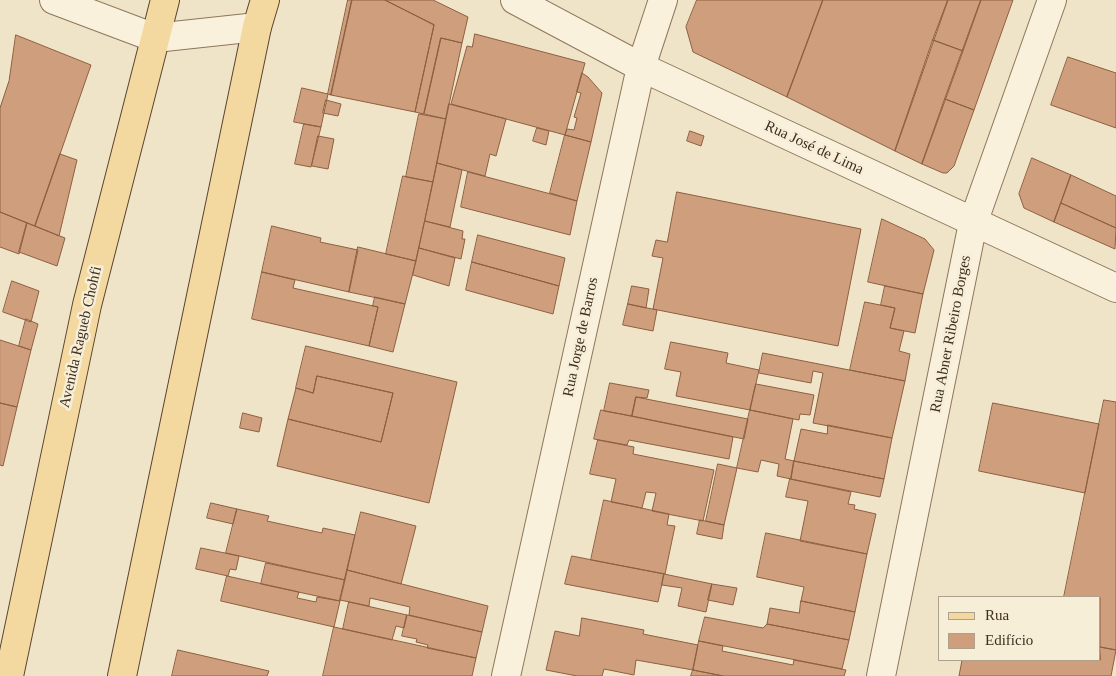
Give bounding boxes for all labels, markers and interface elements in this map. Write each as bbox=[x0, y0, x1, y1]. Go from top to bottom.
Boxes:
street label: Rua José de Lima bbox=[762, 117, 866, 179]
street label: Rua Abner Ribeiro Borges bbox=[927, 254, 975, 414]
street label: Avenida Ragueb Chohfi bbox=[56, 264, 106, 410]
street label: Rua Jorge de Barros bbox=[560, 276, 602, 398]
legend bbox=[938, 596, 1101, 661]
text: Rua bbox=[985, 607, 1009, 623]
text: Edifício bbox=[985, 632, 1033, 648]

